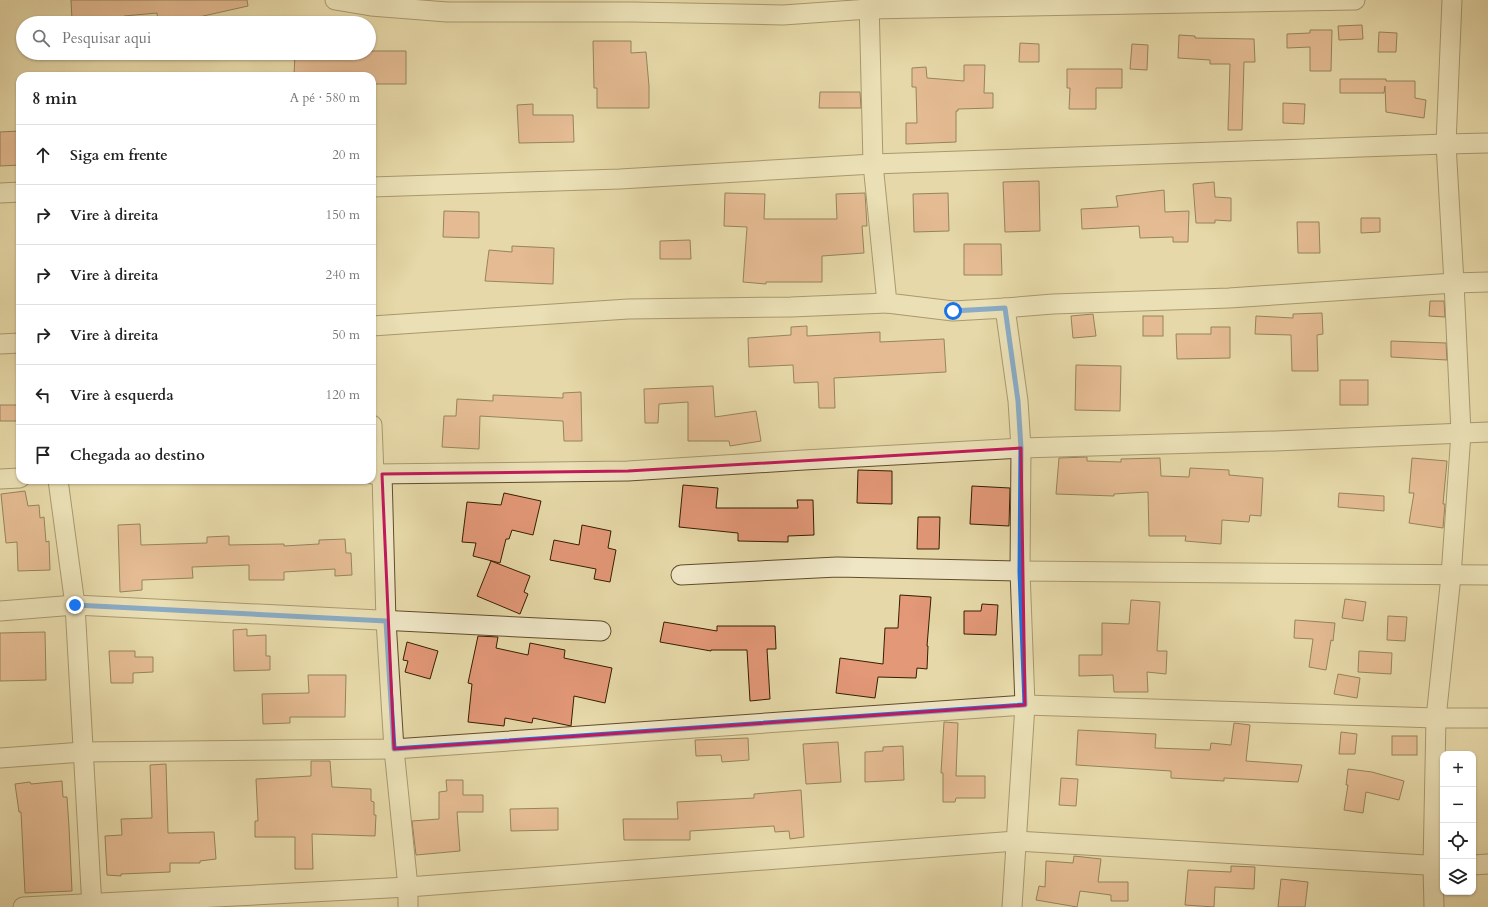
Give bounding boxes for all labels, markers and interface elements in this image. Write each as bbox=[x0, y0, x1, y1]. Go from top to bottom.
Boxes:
search box bbox=[16, 16, 376, 60]
icon: search bbox=[30, 27, 52, 49]
text: Pesquisar aqui bbox=[62, 28, 151, 48]
text: 8 min bbox=[32, 87, 77, 110]
text: A pé · 580 m bbox=[290, 89, 360, 107]
icon: ahead bbox=[32, 144, 54, 166]
text: Siga em frente bbox=[70, 145, 168, 165]
text: 20 m bbox=[332, 146, 360, 164]
icon: right bbox=[32, 204, 54, 226]
text: Vire à direita bbox=[70, 205, 158, 225]
text: 150 m bbox=[326, 206, 360, 224]
icon: right bbox=[32, 264, 54, 286]
text: Vire à direita bbox=[70, 265, 158, 285]
text: 240 m bbox=[326, 266, 360, 284]
route start bbox=[944, 302, 962, 320]
icon: right bbox=[32, 324, 54, 346]
text: Vire à direita bbox=[70, 325, 158, 345]
text: 50 m bbox=[332, 326, 360, 344]
icon: left bbox=[32, 384, 54, 406]
text: Vire à esquerda bbox=[70, 385, 174, 405]
text: 120 m bbox=[326, 386, 360, 404]
icon: arrive bbox=[32, 444, 54, 466]
text: Chegada ao destino bbox=[70, 445, 205, 465]
route end bbox=[66, 596, 84, 614]
map controls bbox=[1440, 751, 1476, 895]
button: + bbox=[1440, 751, 1476, 787]
button: − bbox=[1440, 787, 1476, 823]
button: locate bbox=[1440, 823, 1476, 859]
button: layers bbox=[1440, 859, 1476, 895]

